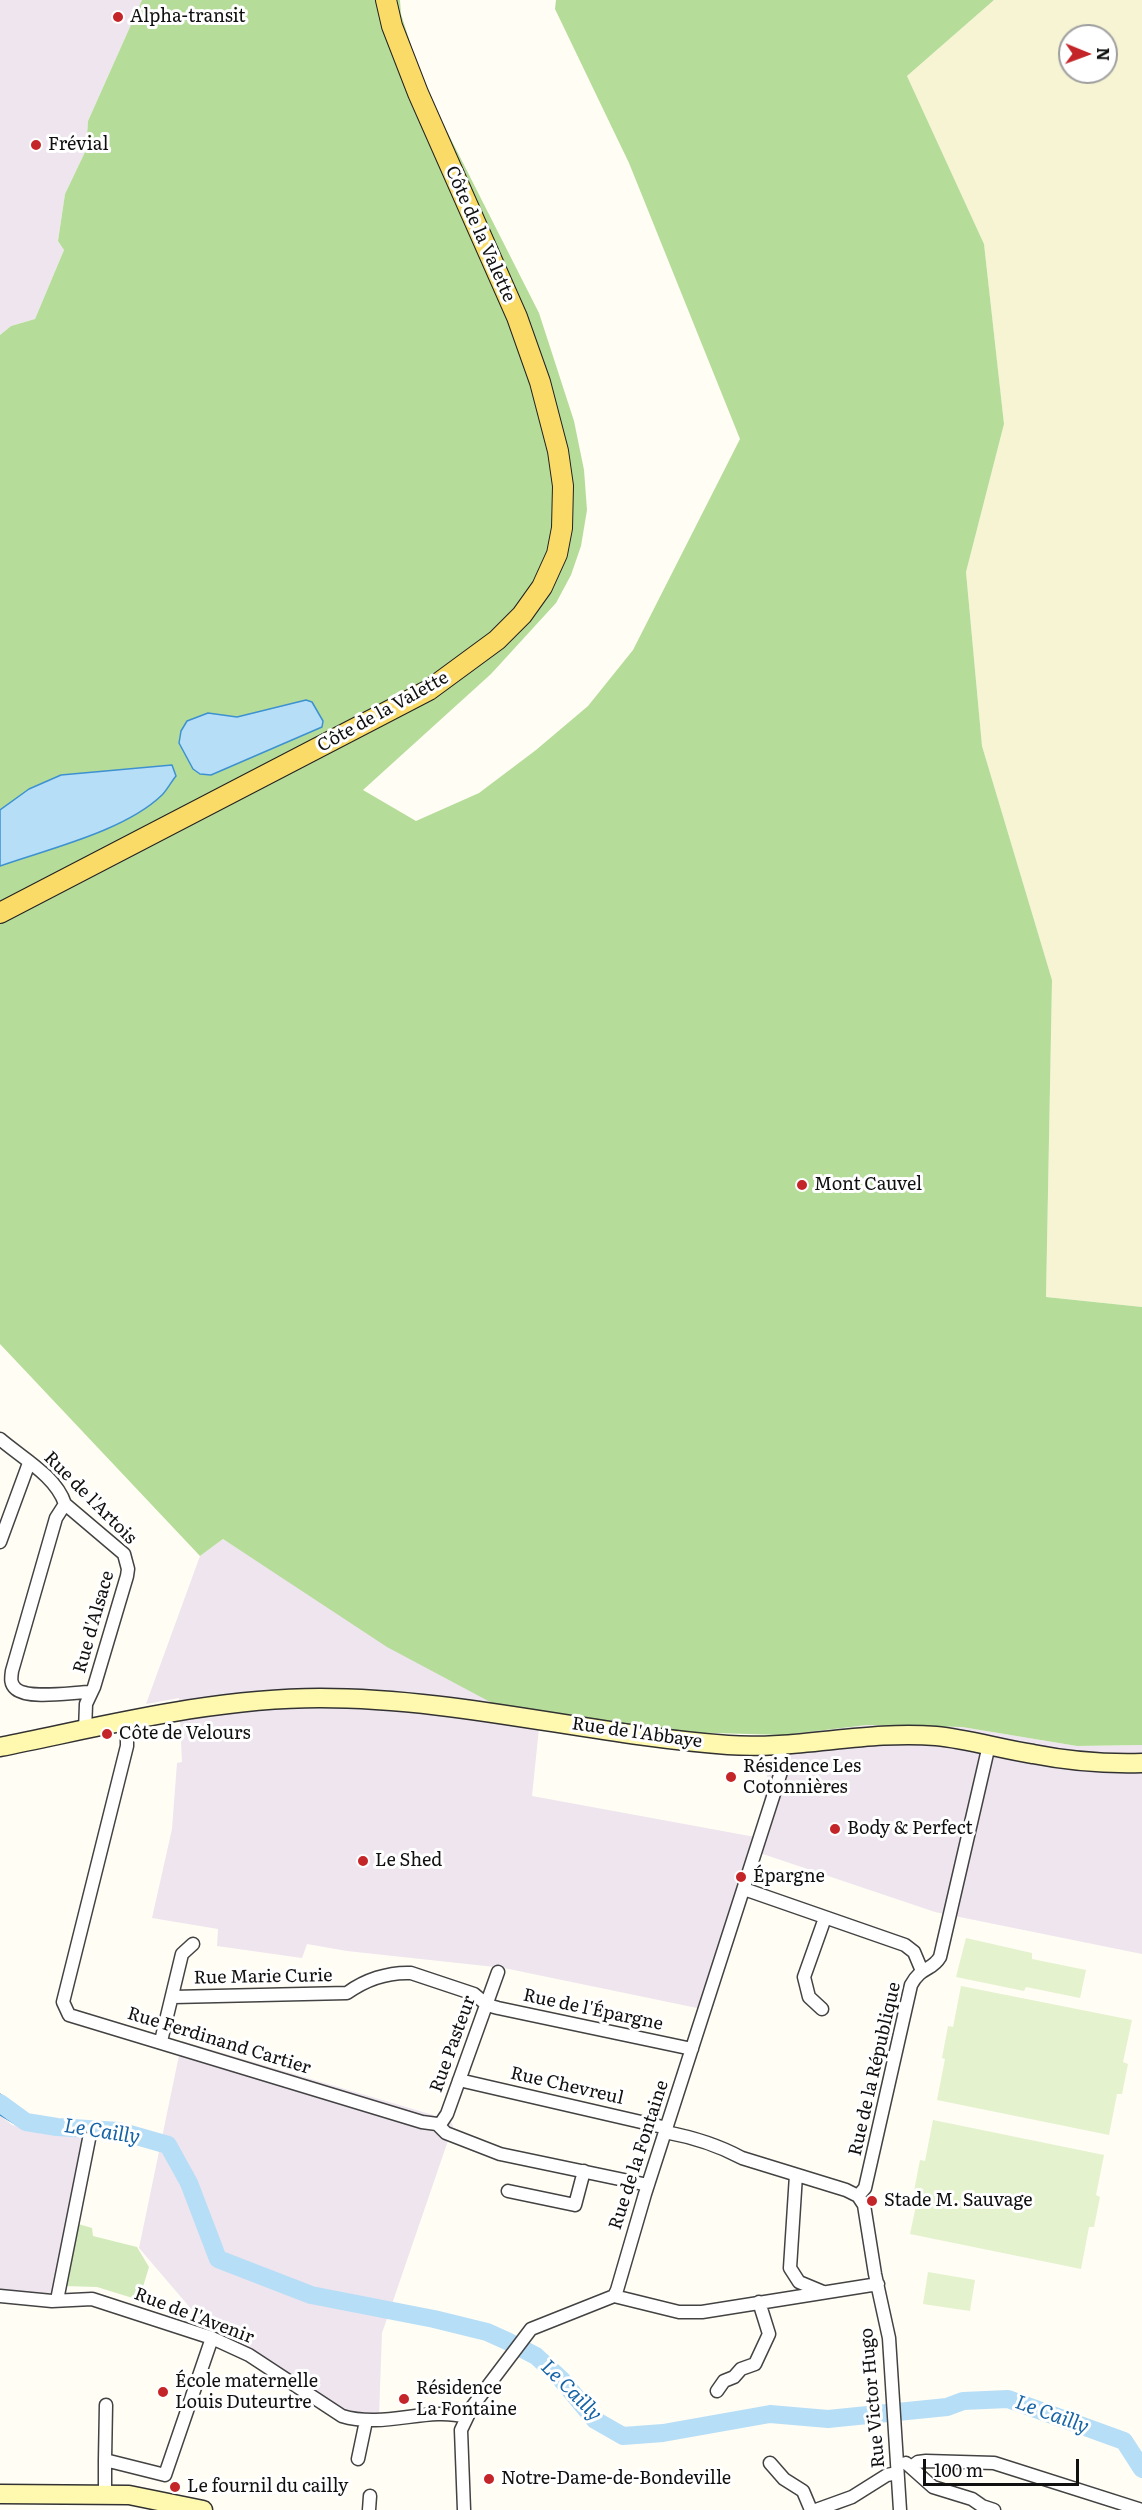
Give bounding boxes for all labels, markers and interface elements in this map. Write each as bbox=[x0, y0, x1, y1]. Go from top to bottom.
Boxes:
place label: Alpha-transit bbox=[130, 6, 246, 28]
marker: Alpha-transit bbox=[111, 10, 125, 24]
north arrow bbox=[1058, 24, 1118, 84]
text: N bbox=[1092, 47, 1116, 61]
place label: Frévial bbox=[48, 134, 108, 156]
marker: Frévial bbox=[29, 138, 43, 152]
street label: Côte de la Valette bbox=[440, 163, 520, 305]
street label: Côte de la Valette bbox=[314, 667, 452, 757]
place label: Mont Cauvel bbox=[814, 1174, 922, 1196]
marker: Mont Cauvel bbox=[795, 1178, 809, 1192]
street label: Rue de l'Artois bbox=[39, 1447, 141, 1549]
street label: Rue d'Alsace bbox=[69, 1568, 119, 1676]
street label: Rue de l'Abbaye bbox=[571, 1713, 703, 1753]
place label: Côte de Velours bbox=[119, 1723, 251, 1745]
marker: Côte de Velours bbox=[100, 1727, 114, 1741]
place label: Résidence Les Cotonnières bbox=[743, 1756, 861, 1798]
marker: Résidence Les Cotonnières bbox=[724, 1770, 738, 1784]
place label: Body & Perfect bbox=[847, 1818, 973, 1840]
marker: Body & Perfect bbox=[828, 1822, 842, 1836]
place label: Le Shed bbox=[375, 1850, 442, 1872]
marker: Le Shed bbox=[356, 1854, 370, 1868]
place label: Épargne bbox=[753, 1866, 825, 1888]
marker: Épargne bbox=[734, 1870, 748, 1884]
street label: Rue Marie Curie bbox=[193, 1965, 333, 1989]
street label: Rue de la République bbox=[845, 1980, 905, 2158]
street label: Rue de l'Épargne bbox=[521, 1985, 665, 2035]
street label: Rue Pasteur bbox=[426, 1993, 480, 2095]
street label: Rue Ferdinand Cartier bbox=[125, 2003, 313, 2079]
street label: Rue Chevreul bbox=[508, 2062, 626, 2110]
street label: Rue de la Fontaine bbox=[605, 2078, 673, 2232]
water label: Le Cailly bbox=[62, 2114, 142, 2150]
place label: Stade M. Sauvage bbox=[884, 2190, 1033, 2212]
marker: Stade M. Sauvage bbox=[865, 2194, 879, 2208]
street label: Rue de l'Avenir bbox=[131, 2283, 257, 2349]
street label: Rue Victor Hugo bbox=[856, 2327, 890, 2469]
water label: Le Cailly bbox=[535, 2355, 607, 2427]
place label: École maternelle Louis Duteurtre bbox=[175, 2371, 318, 2414]
place label: Résidence La Fontaine bbox=[416, 2378, 517, 2420]
marker: École maternelle Louis Duteurtre bbox=[156, 2385, 170, 2399]
water label: Le Cailly bbox=[1012, 2391, 1092, 2439]
marker: Résidence La Fontaine bbox=[397, 2392, 411, 2406]
scale bar bbox=[926, 2447, 1082, 2485]
text: 100 m bbox=[934, 2456, 983, 2483]
place label: Notre-Dame-de-Bondeville bbox=[501, 2468, 731, 2490]
marker: Notre-Dame-de-Bondeville bbox=[482, 2472, 496, 2486]
place label: Le fournil du cailly bbox=[187, 2476, 348, 2498]
marker: Le fournil du cailly bbox=[168, 2480, 182, 2494]

